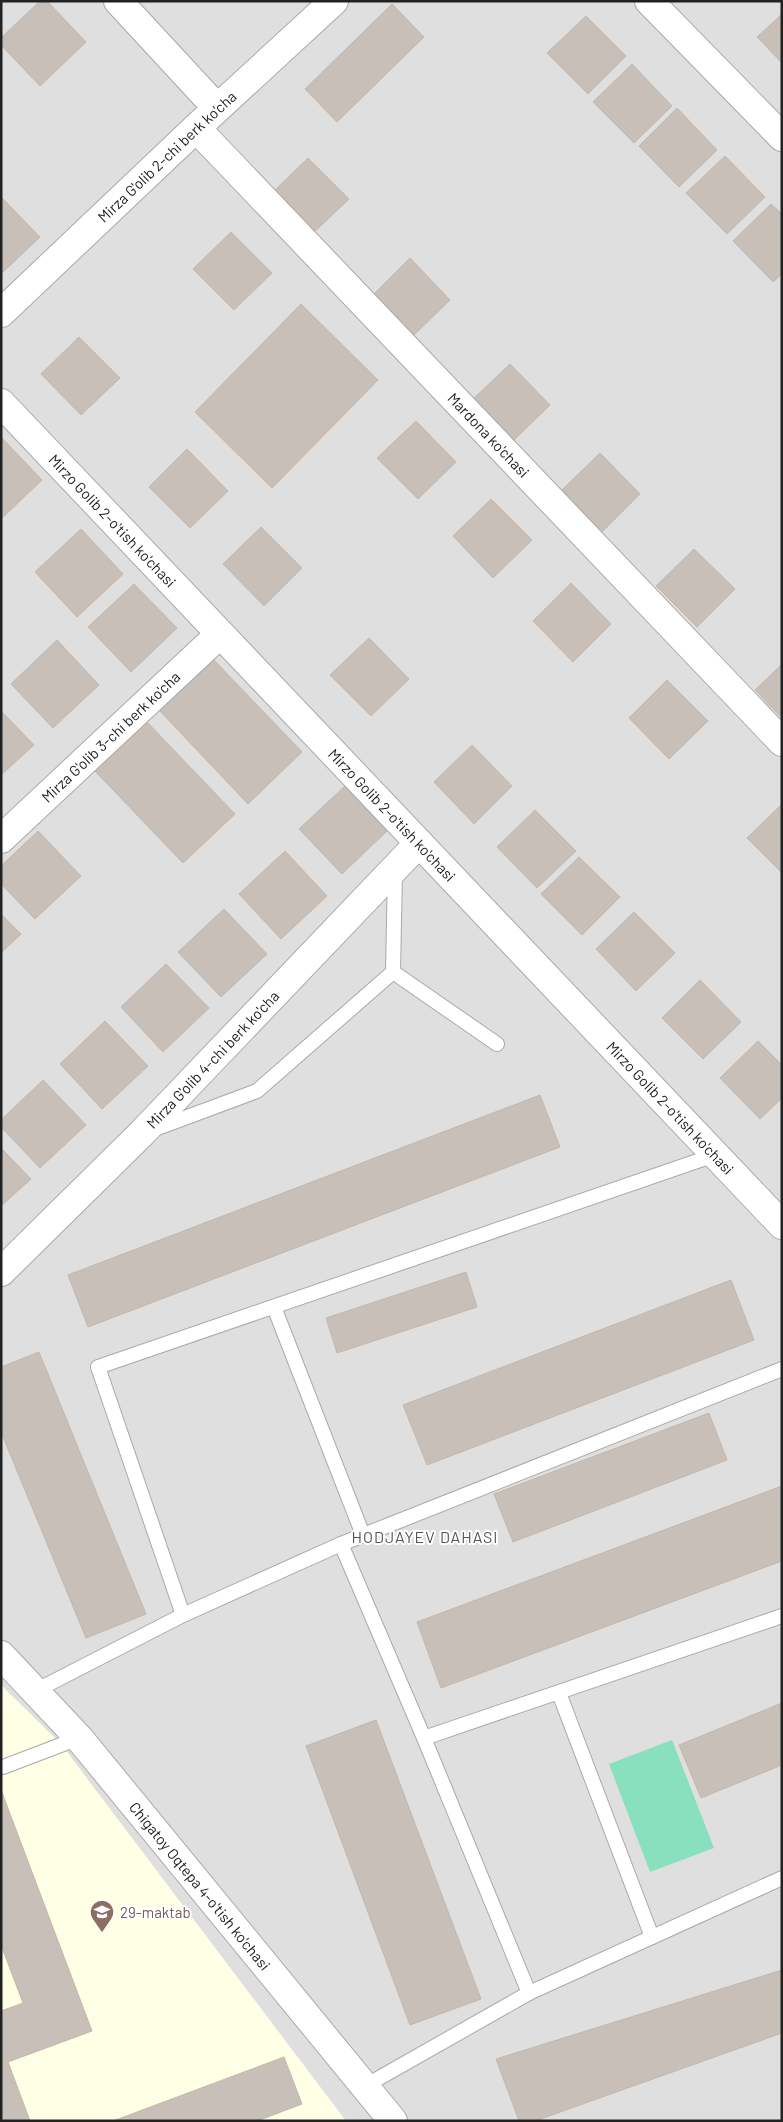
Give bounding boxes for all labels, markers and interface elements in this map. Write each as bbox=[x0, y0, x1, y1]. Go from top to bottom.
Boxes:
street label: Mirza G'olib 2-chi berk ko'cha bbox=[94, 87, 240, 226]
street label: Mardona ko'chasi bbox=[444, 389, 533, 481]
street label: Mirzo Golib 2-o'tish ko'chasi bbox=[45, 450, 180, 591]
street label: Mirza G'olib 3-chi berk ko'cha bbox=[38, 667, 184, 806]
street label: Mirzo Golib 2-o'tish ko'chasi bbox=[325, 745, 460, 885]
street label: Mirza G'olib 4-chi berk ko'cha bbox=[143, 987, 282, 1132]
street label: Mirzo Golib 2-o'tish ko'chasi bbox=[603, 1037, 738, 1178]
district label: HODJAYEV DAHASI bbox=[352, 1527, 498, 1546]
street label: Chigatoy Oqtepa 4-o'tish ko'chasi bbox=[126, 1798, 274, 1974]
school or university icon: 29-maktab bbox=[89, 1899, 115, 1933]
place label: 29-maktab bbox=[120, 1903, 191, 1921]

